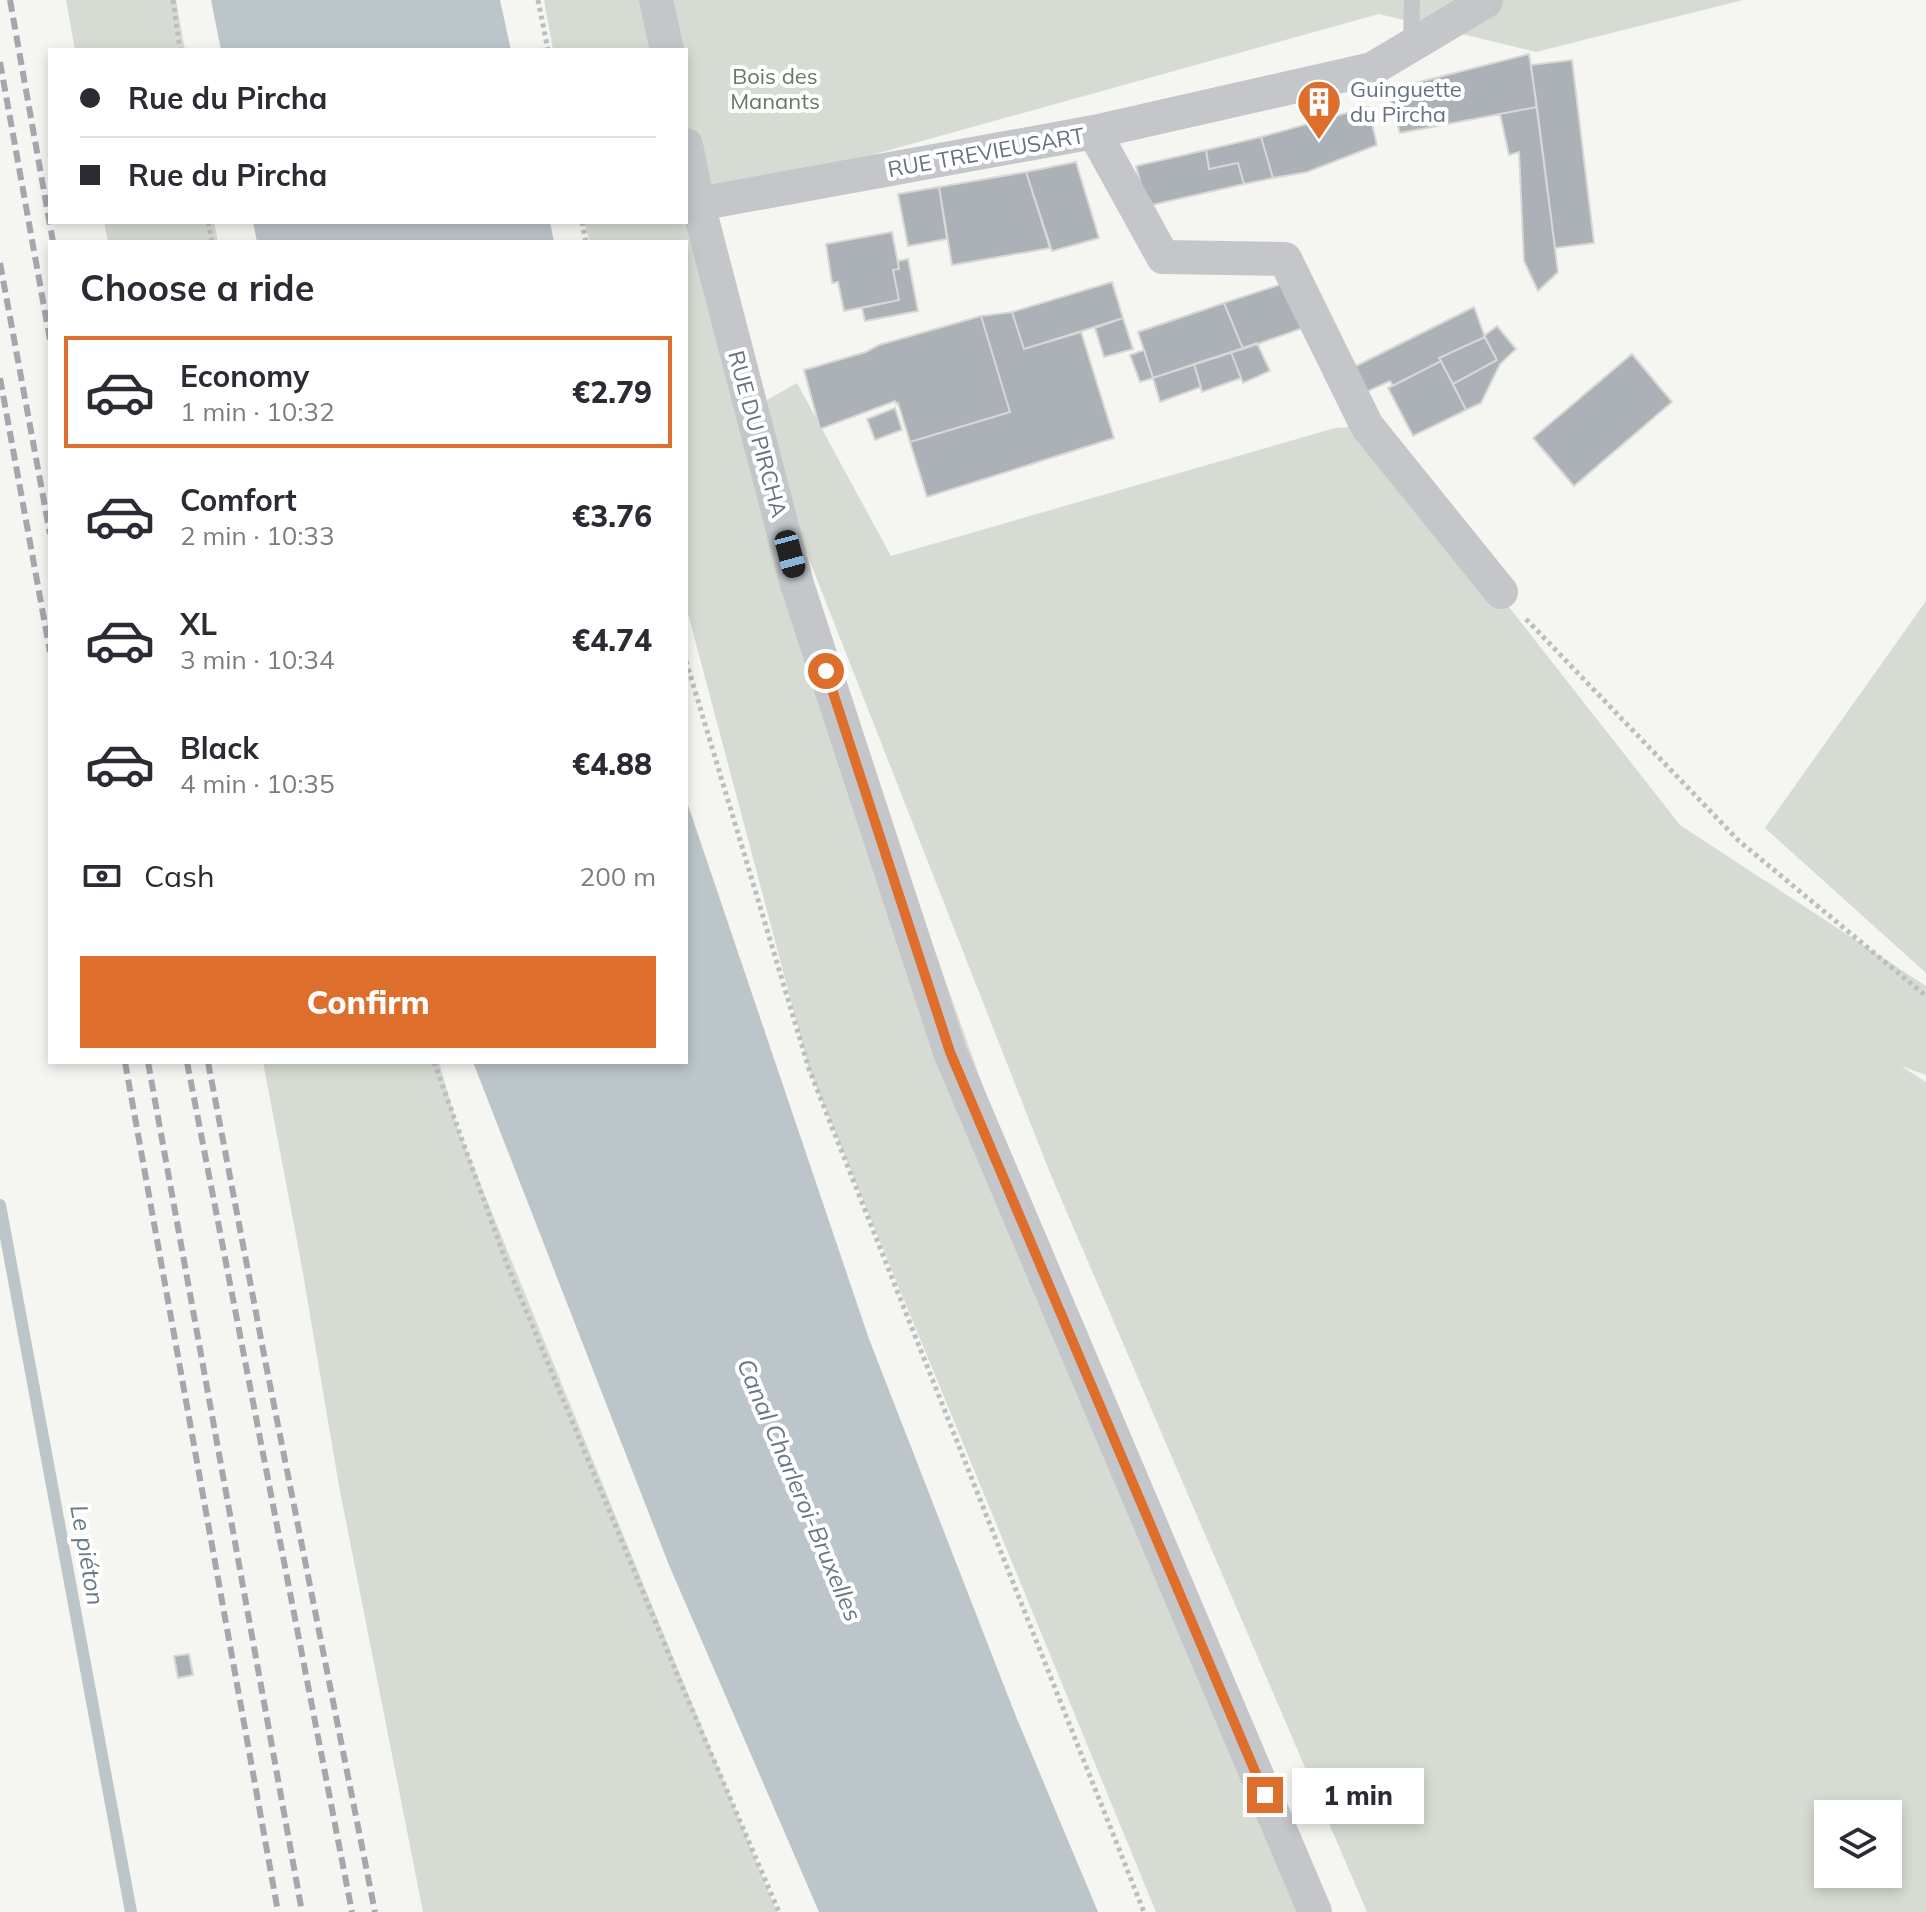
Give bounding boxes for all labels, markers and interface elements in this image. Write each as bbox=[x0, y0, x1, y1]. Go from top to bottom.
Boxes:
park label: Bois des Manants bbox=[730, 62, 820, 115]
place label: Guinguette du Pircha bbox=[1350, 75, 1462, 128]
building icon: Guinguette du Pircha bbox=[1295, 78, 1343, 141]
text: Rue du Pircha bbox=[128, 79, 327, 117]
street label: RUE TREVIEUSART bbox=[885, 121, 1087, 183]
text: Rue du Pircha bbox=[128, 156, 327, 194]
text: Choose a ride bbox=[80, 265, 314, 310]
street label: RUE DU PIRCHA bbox=[722, 348, 794, 520]
icon: car bbox=[84, 356, 156, 428]
text: Economy bbox=[180, 357, 309, 395]
text: €2.79 bbox=[572, 373, 652, 411]
text: 1 min · 10:32 bbox=[180, 395, 335, 428]
icon: car bbox=[84, 480, 156, 552]
text: Comfort bbox=[180, 481, 297, 519]
text: €3.76 bbox=[572, 497, 652, 535]
text: 2 min · 10:33 bbox=[180, 519, 335, 552]
car bbox=[772, 528, 808, 580]
icon: car bbox=[84, 604, 156, 676]
text: XL bbox=[180, 605, 217, 643]
text: €4.74 bbox=[572, 621, 652, 659]
text: 3 min · 10:34 bbox=[180, 643, 335, 676]
route start bbox=[808, 653, 844, 689]
icon: car bbox=[84, 728, 156, 800]
text: Black bbox=[180, 729, 259, 767]
text: €4.88 bbox=[572, 745, 652, 783]
text: 4 min · 10:35 bbox=[180, 767, 335, 800]
icon: cash bbox=[80, 854, 124, 898]
text: Cash bbox=[144, 857, 215, 895]
text: 200 m bbox=[580, 860, 656, 893]
button: Confirm bbox=[80, 956, 656, 1048]
water label: Canal Charleroi-Bruxelles bbox=[731, 1354, 869, 1625]
water label: Le piéton bbox=[64, 1502, 112, 1607]
callout: 1 min bbox=[1293, 1767, 1425, 1823]
route end bbox=[1247, 1777, 1283, 1813]
text: 1 min bbox=[1323, 1779, 1393, 1812]
map controls bbox=[1814, 1800, 1902, 1888]
button: layers bbox=[1814, 1800, 1902, 1888]

